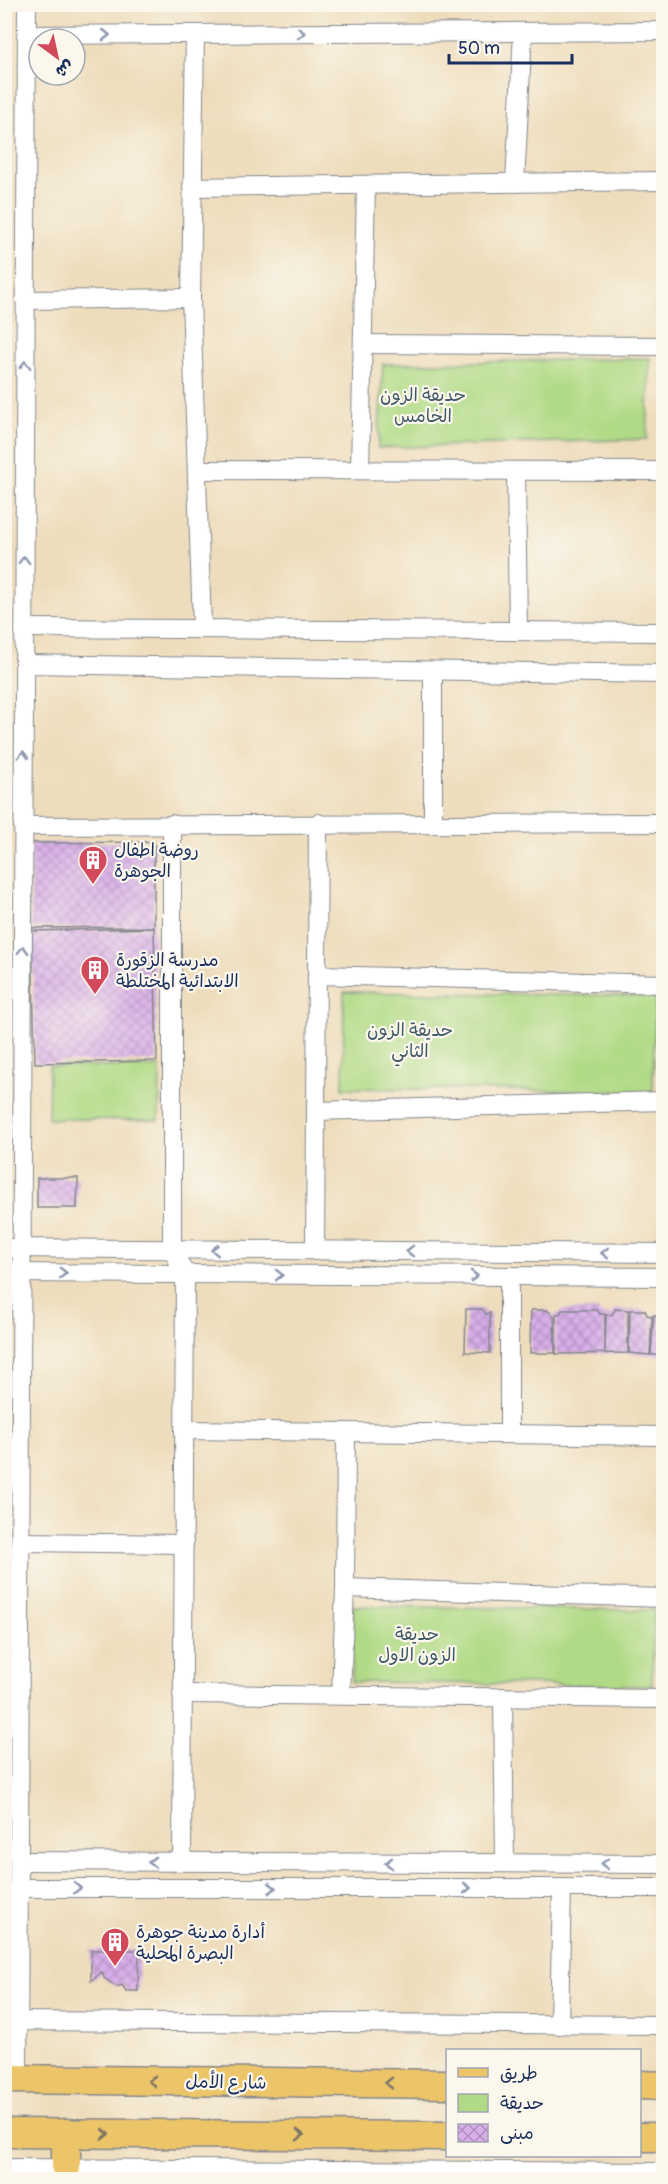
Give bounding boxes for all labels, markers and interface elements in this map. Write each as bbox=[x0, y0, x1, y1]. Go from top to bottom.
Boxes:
north arrow bbox=[27, 27, 87, 87]
one-way arrow bbox=[296, 27, 305, 39]
scale bar bbox=[449, 27, 572, 65]
one-way arrow bbox=[101, 29, 110, 41]
text: 50 m bbox=[458, 37, 500, 60]
text: ش bbox=[52, 56, 77, 82]
one-way arrow bbox=[19, 361, 31, 370]
park label: حديقة الزون الخامس bbox=[380, 384, 466, 428]
one-way arrow bbox=[18, 556, 30, 565]
one-way arrow bbox=[17, 751, 30, 760]
place label: روضة اطفال الجوهرة bbox=[114, 839, 199, 883]
building icon: روضة اطفال الجوهرة bbox=[77, 844, 109, 886]
one-way arrow bbox=[17, 946, 29, 955]
place label: مدرسة الزقورة الابتدائية المختلطة bbox=[116, 949, 239, 993]
building icon: مدرسة الزقورة الابتدائية المختلطة bbox=[79, 954, 111, 996]
park label: حديقة الزون الثاني bbox=[367, 1019, 453, 1067]
one-way arrow bbox=[211, 1244, 220, 1256]
one-way arrow bbox=[406, 1245, 415, 1257]
one-way arrow bbox=[601, 1247, 610, 1259]
one-way arrow bbox=[58, 1267, 67, 1279]
one-way arrow bbox=[274, 1269, 283, 1281]
one-way arrow bbox=[469, 1270, 478, 1282]
park label: حديقة الزون الاول bbox=[378, 1623, 456, 1667]
one-way arrow bbox=[148, 1856, 157, 1868]
one-way arrow bbox=[385, 1857, 394, 1869]
one-way arrow bbox=[601, 1858, 610, 1870]
one-way arrow bbox=[73, 1882, 82, 1894]
one-way arrow bbox=[268, 1882, 277, 1894]
one-way arrow bbox=[463, 1882, 472, 1894]
place label: أدارة مدينة جوهرة البصرة المحلية bbox=[136, 1921, 266, 1965]
building icon: أدارة مدينة جوهرة البصرة المحلية bbox=[99, 1926, 131, 1968]
legend bbox=[446, 2049, 641, 2157]
text: طريق bbox=[500, 2062, 538, 2085]
street label: شارع الأمل bbox=[185, 2069, 267, 2095]
one-way arrow bbox=[148, 2075, 157, 2087]
one-way arrow bbox=[385, 2077, 394, 2089]
text: حديقة bbox=[500, 2092, 544, 2115]
text: مبنى bbox=[500, 2122, 534, 2145]
one-way arrow bbox=[100, 2127, 109, 2140]
one-way arrow bbox=[295, 2129, 304, 2141]

